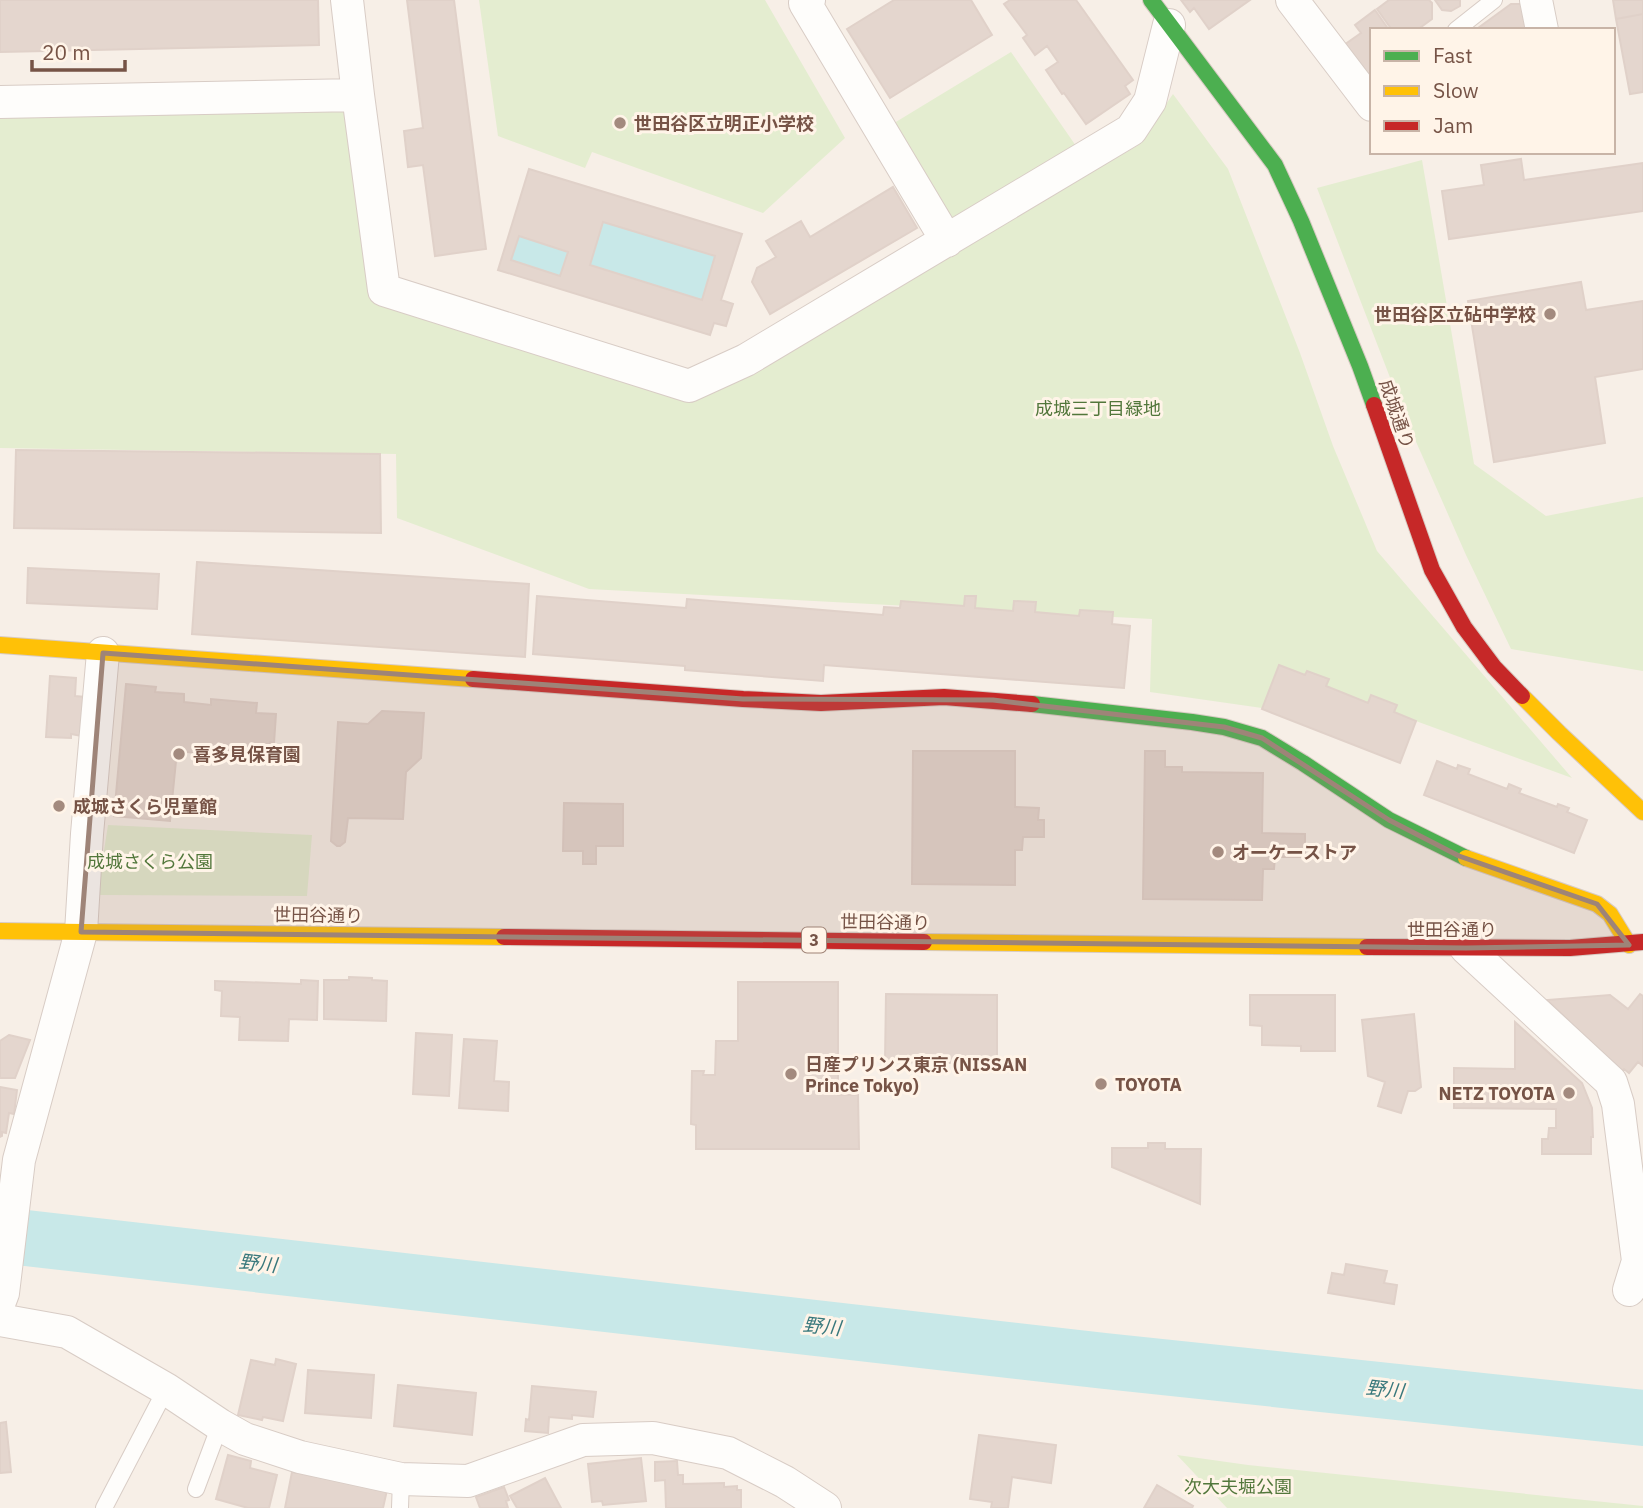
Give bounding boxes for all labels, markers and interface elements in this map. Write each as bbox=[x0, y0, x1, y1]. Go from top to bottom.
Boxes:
scale bar bbox=[32, 28, 124, 72]
legend bbox=[1370, 28, 1615, 154]
text: 20 m bbox=[42, 38, 91, 66]
text: Fast bbox=[1433, 41, 1473, 69]
text: Slow bbox=[1433, 76, 1479, 104]
text: Jam bbox=[1433, 111, 1473, 139]
place label: 世田谷区立明正小学校 bbox=[634, 112, 814, 135]
marker: 世田谷区立明正小学校 bbox=[612, 115, 628, 131]
place label: 世田谷区立砧中学校 bbox=[1374, 303, 1536, 326]
marker: 世田谷区立砧中学校 bbox=[1542, 306, 1558, 322]
street label: 成城通り bbox=[1374, 376, 1420, 452]
park label: 成城三丁目緑地 bbox=[1035, 397, 1161, 420]
place label: 喜多見保育園 bbox=[193, 743, 301, 766]
marker: 喜多見保育園 bbox=[171, 746, 187, 762]
place label: 成城さくら児童館 bbox=[73, 795, 217, 818]
marker: 成城さくら児童館 bbox=[51, 798, 67, 814]
place label: オーケーストア bbox=[1232, 841, 1357, 864]
marker: オーケーストア bbox=[1210, 844, 1226, 860]
park label: 成城さくら公園 bbox=[87, 850, 213, 873]
street label: 世田谷通り bbox=[273, 903, 363, 927]
street label: 世田谷通り bbox=[840, 910, 930, 934]
street label: 世田谷通り bbox=[1407, 918, 1497, 941]
road number: 3 bbox=[802, 928, 826, 952]
place label: 日産プリンス東京 (NISSAN Prince Tokyo) bbox=[805, 1053, 1027, 1097]
marker: 日産プリンス東京 (NISSAN Prince Tokyo) bbox=[783, 1066, 799, 1082]
place label: TOYOTA bbox=[1115, 1073, 1182, 1096]
marker: TOYOTA bbox=[1093, 1076, 1109, 1092]
place label: NETZ TOYOTA bbox=[1438, 1082, 1555, 1105]
marker: NETZ TOYOTA bbox=[1561, 1085, 1577, 1101]
water label: 野川 bbox=[238, 1249, 280, 1277]
water label: 野川 bbox=[802, 1312, 844, 1340]
water label: 野川 bbox=[1365, 1375, 1407, 1403]
park label: 次大夫堀公園 bbox=[1184, 1475, 1292, 1498]

